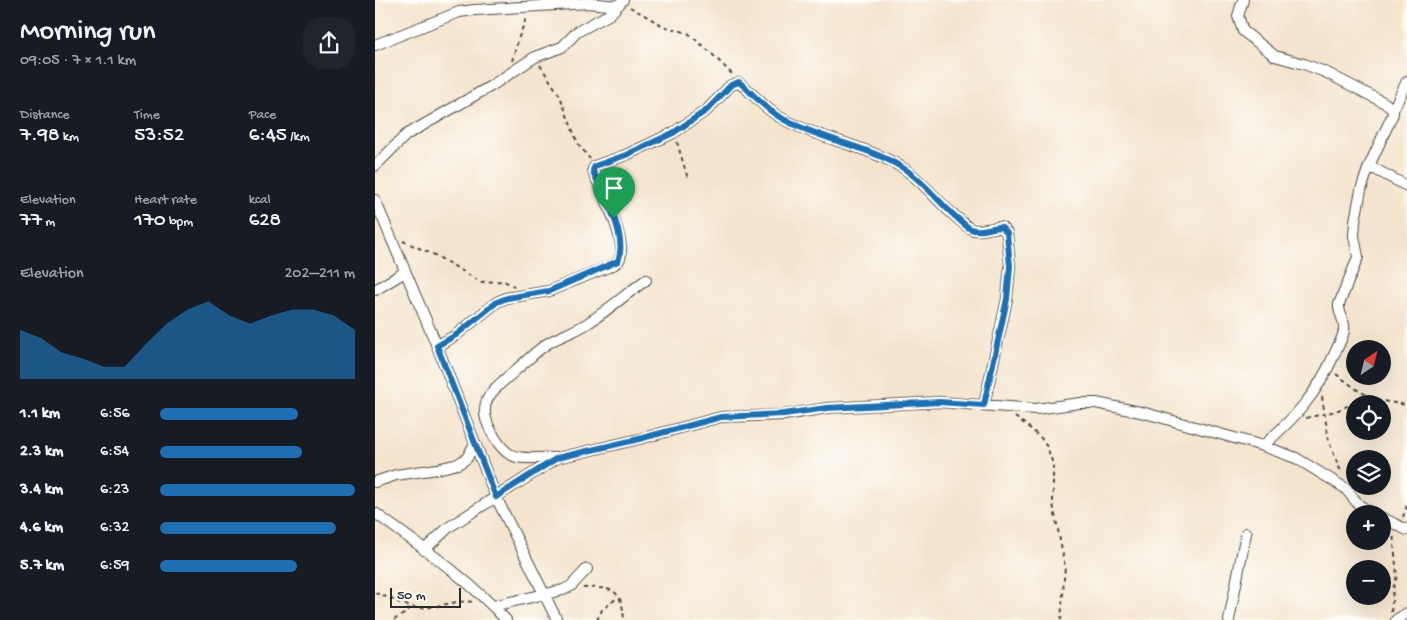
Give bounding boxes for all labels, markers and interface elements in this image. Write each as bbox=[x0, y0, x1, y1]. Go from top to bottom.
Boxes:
text: Morning run bbox=[20, 16, 155, 49]
button: share bbox=[303, 17, 355, 69]
text: 09:05 · 7 × 1.1 km bbox=[20, 52, 136, 71]
text: Distance bbox=[20, 107, 69, 124]
text: Time bbox=[134, 107, 160, 124]
text: Pace bbox=[249, 107, 276, 124]
text: 7.98 bbox=[20, 124, 60, 149]
text: 53:52 bbox=[134, 124, 184, 149]
text: 6:45 bbox=[249, 124, 287, 149]
text: km bbox=[60, 129, 79, 146]
text: /km bbox=[287, 129, 310, 146]
pin bbox=[593, 167, 635, 218]
icon: arrive bbox=[600, 174, 628, 202]
text: Elevation bbox=[20, 192, 76, 209]
text: Heart rate bbox=[134, 192, 197, 209]
text: kcal bbox=[249, 192, 271, 209]
text: 77 bbox=[20, 209, 42, 234]
text: 170 bbox=[134, 209, 166, 234]
text: 628 bbox=[249, 209, 281, 234]
text: m bbox=[42, 214, 55, 231]
text: bpm bbox=[166, 214, 193, 231]
text: Elevation bbox=[20, 265, 84, 284]
text: 202–211 m bbox=[285, 265, 355, 284]
north arrow bbox=[1346, 340, 1391, 385]
map controls bbox=[1346, 340, 1391, 605]
button: locate bbox=[1346, 395, 1391, 440]
text: 1.1 km bbox=[20, 405, 60, 424]
text: 6:56 bbox=[100, 405, 130, 424]
text: 2.3 km bbox=[20, 443, 63, 462]
text: 6:54 bbox=[100, 443, 129, 462]
button: layers bbox=[1346, 450, 1391, 495]
text: 3.4 km bbox=[20, 481, 63, 500]
text: 6:23 bbox=[100, 481, 129, 500]
button: + bbox=[1346, 505, 1391, 550]
text: 4.6 km bbox=[20, 519, 63, 538]
text: 6:32 bbox=[100, 519, 129, 538]
text: 5.7 km bbox=[20, 557, 64, 576]
text: 6:59 bbox=[100, 557, 130, 576]
button: − bbox=[1346, 560, 1391, 605]
scale bar bbox=[390, 585, 461, 608]
text: 50 m bbox=[397, 588, 426, 605]

